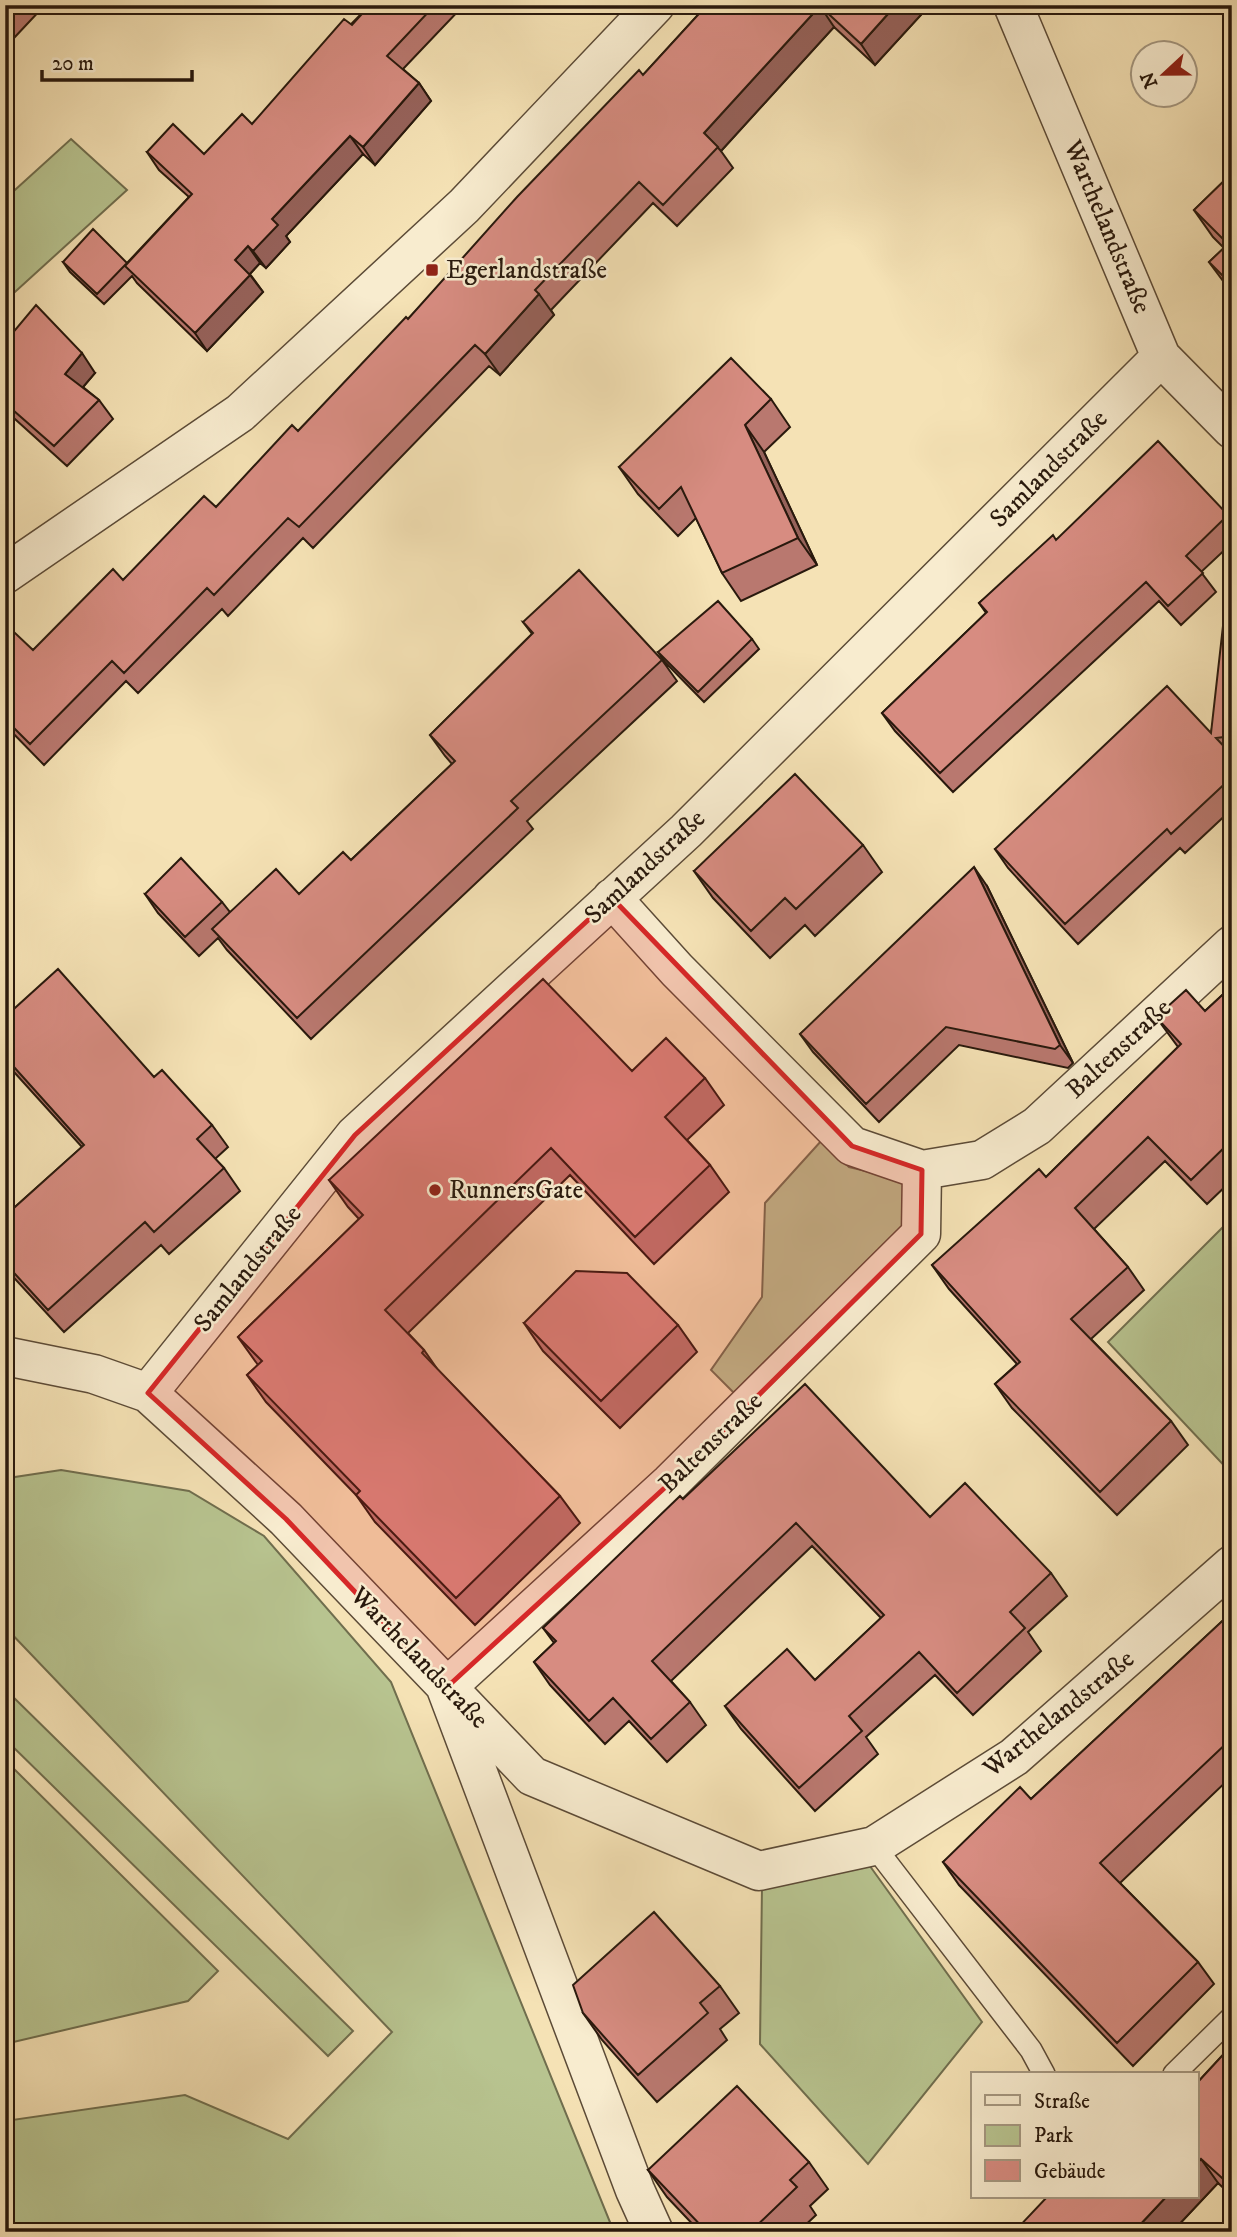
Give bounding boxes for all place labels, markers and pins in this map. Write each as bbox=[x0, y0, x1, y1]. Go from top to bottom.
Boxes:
place label: Egerlandstraße bbox=[446, 254, 607, 287]
marker: Egerlandstraße bbox=[424, 262, 440, 278]
place label: RunnersGate bbox=[449, 1174, 583, 1207]
marker: RunnersGate bbox=[427, 1182, 443, 1198]

